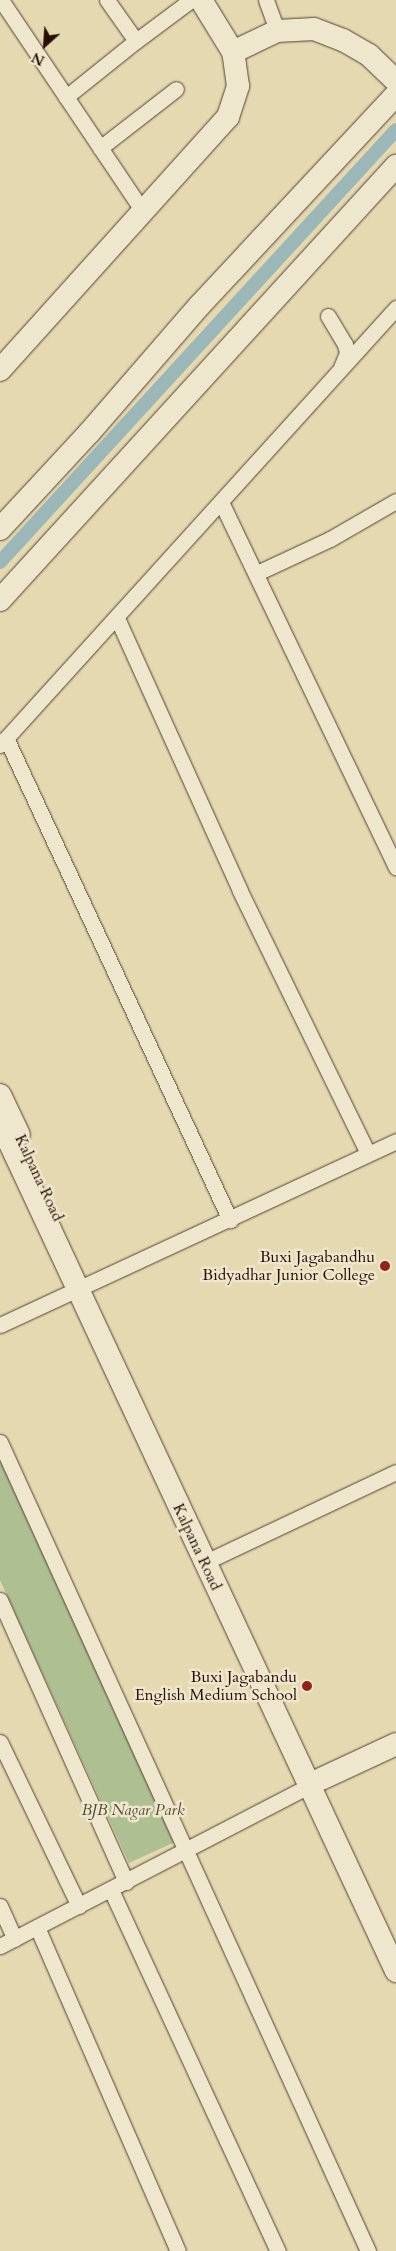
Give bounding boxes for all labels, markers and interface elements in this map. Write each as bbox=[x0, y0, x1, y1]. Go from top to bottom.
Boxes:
north arrow bbox=[20, 20, 70, 70]
text: N bbox=[29, 48, 48, 70]
street label: Kalpana Road bbox=[10, 1131, 68, 1225]
place label: Buxi Jagabandhu Bidyadhar Junior College bbox=[202, 1247, 375, 1285]
marker: Buxi Jagabandhu Bidyadhar Junior College bbox=[379, 1260, 391, 1272]
street label: Kalpana Road bbox=[168, 1500, 226, 1594]
place label: Buxi Jagabandu English Medium School bbox=[135, 1667, 297, 1705]
marker: Buxi Jagabandu English Medium School bbox=[301, 1680, 313, 1692]
park label: BJB Nagar Park bbox=[81, 1800, 185, 1820]

